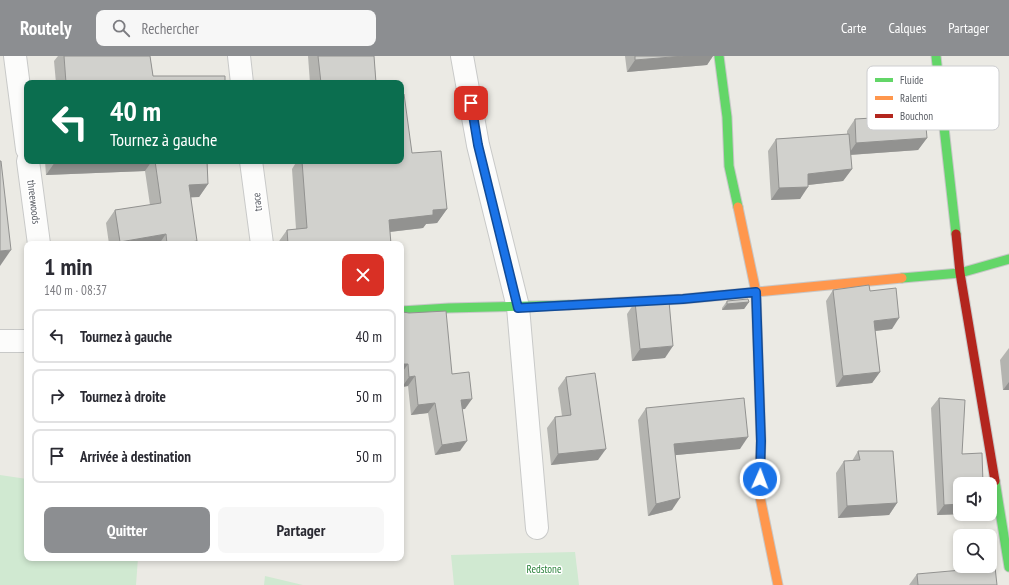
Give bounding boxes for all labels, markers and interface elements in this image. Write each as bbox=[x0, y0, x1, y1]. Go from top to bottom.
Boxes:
search box bbox=[96, 10, 376, 46]
text: Routely bbox=[20, 16, 72, 40]
icon: search bbox=[110, 17, 132, 39]
text: Rechercher bbox=[142, 19, 199, 38]
text: Carte bbox=[841, 19, 866, 37]
text: Calques bbox=[888, 19, 926, 37]
text: Partager bbox=[948, 19, 989, 37]
legend bbox=[867, 66, 999, 130]
text: Fluide bbox=[900, 73, 924, 87]
pin bbox=[454, 86, 488, 120]
text: Ralenti bbox=[900, 91, 927, 105]
text: 40 m bbox=[110, 92, 161, 129]
icon: arrive bbox=[460, 92, 482, 114]
icon: left bbox=[44, 96, 96, 148]
text: Bouchon bbox=[900, 109, 933, 123]
text: Tournez à gauche bbox=[110, 128, 217, 151]
street label: threewoods bbox=[24, 179, 44, 225]
street label: trace bbox=[249, 191, 265, 212]
text: 1 min bbox=[44, 251, 92, 282]
button: close bbox=[342, 254, 384, 296]
text: 140 m · 08:37 bbox=[44, 282, 107, 299]
icon: left bbox=[46, 325, 68, 347]
text: Tournez à gauche bbox=[80, 327, 172, 346]
text: 40 m bbox=[356, 327, 382, 346]
icon: right bbox=[46, 385, 68, 407]
text: Tournez à droite bbox=[80, 387, 166, 406]
text: 50 m bbox=[356, 387, 382, 406]
icon: arrive bbox=[46, 445, 68, 467]
text: Arrivée à destination bbox=[80, 447, 191, 466]
text: 50 m bbox=[356, 447, 382, 466]
position arrow bbox=[739, 458, 781, 500]
map controls bbox=[953, 477, 997, 573]
button: sound bbox=[953, 477, 997, 521]
button: Quitter bbox=[44, 507, 210, 553]
button: Partager bbox=[218, 507, 384, 553]
button: search bbox=[953, 529, 997, 573]
park label: Redstone bbox=[527, 562, 562, 576]

